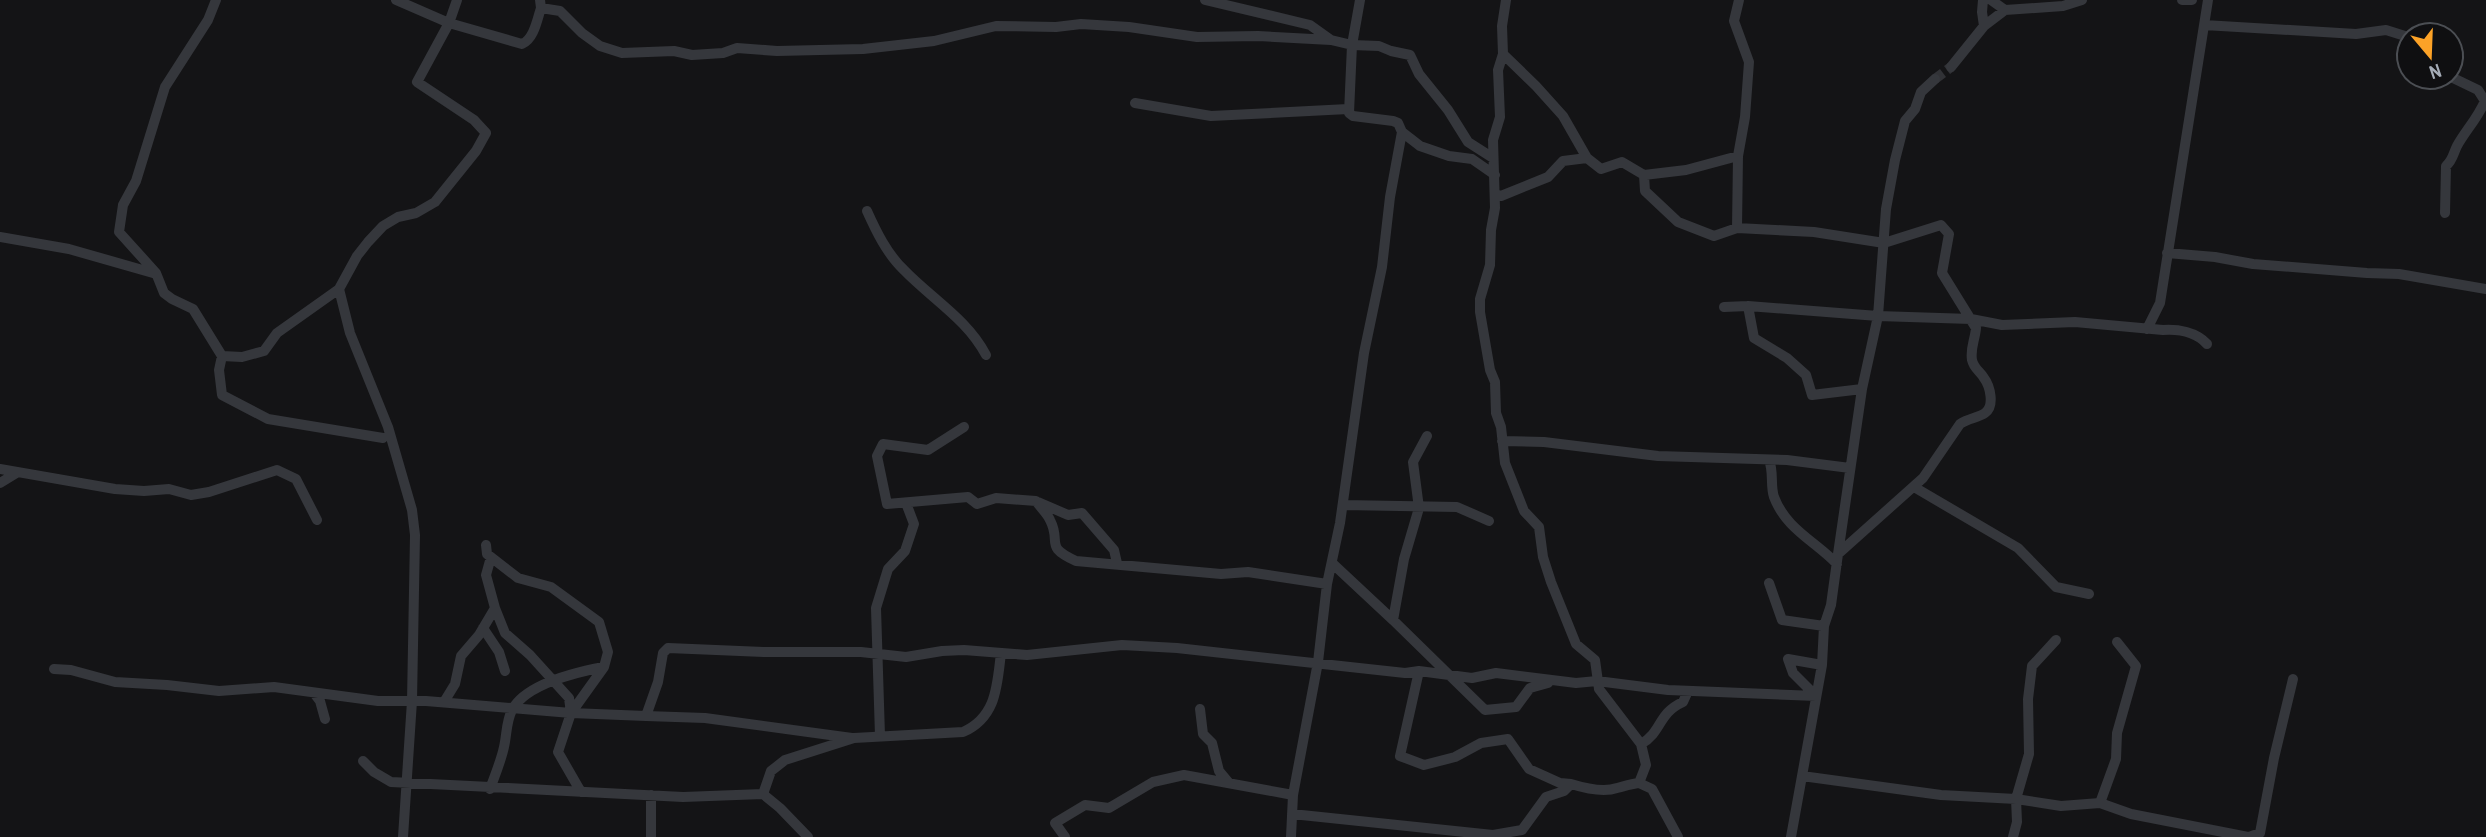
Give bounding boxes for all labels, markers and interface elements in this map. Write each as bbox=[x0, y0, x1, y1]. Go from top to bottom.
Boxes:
north arrow bbox=[2395, 21, 2465, 91]
text: N bbox=[2426, 58, 2445, 86]

